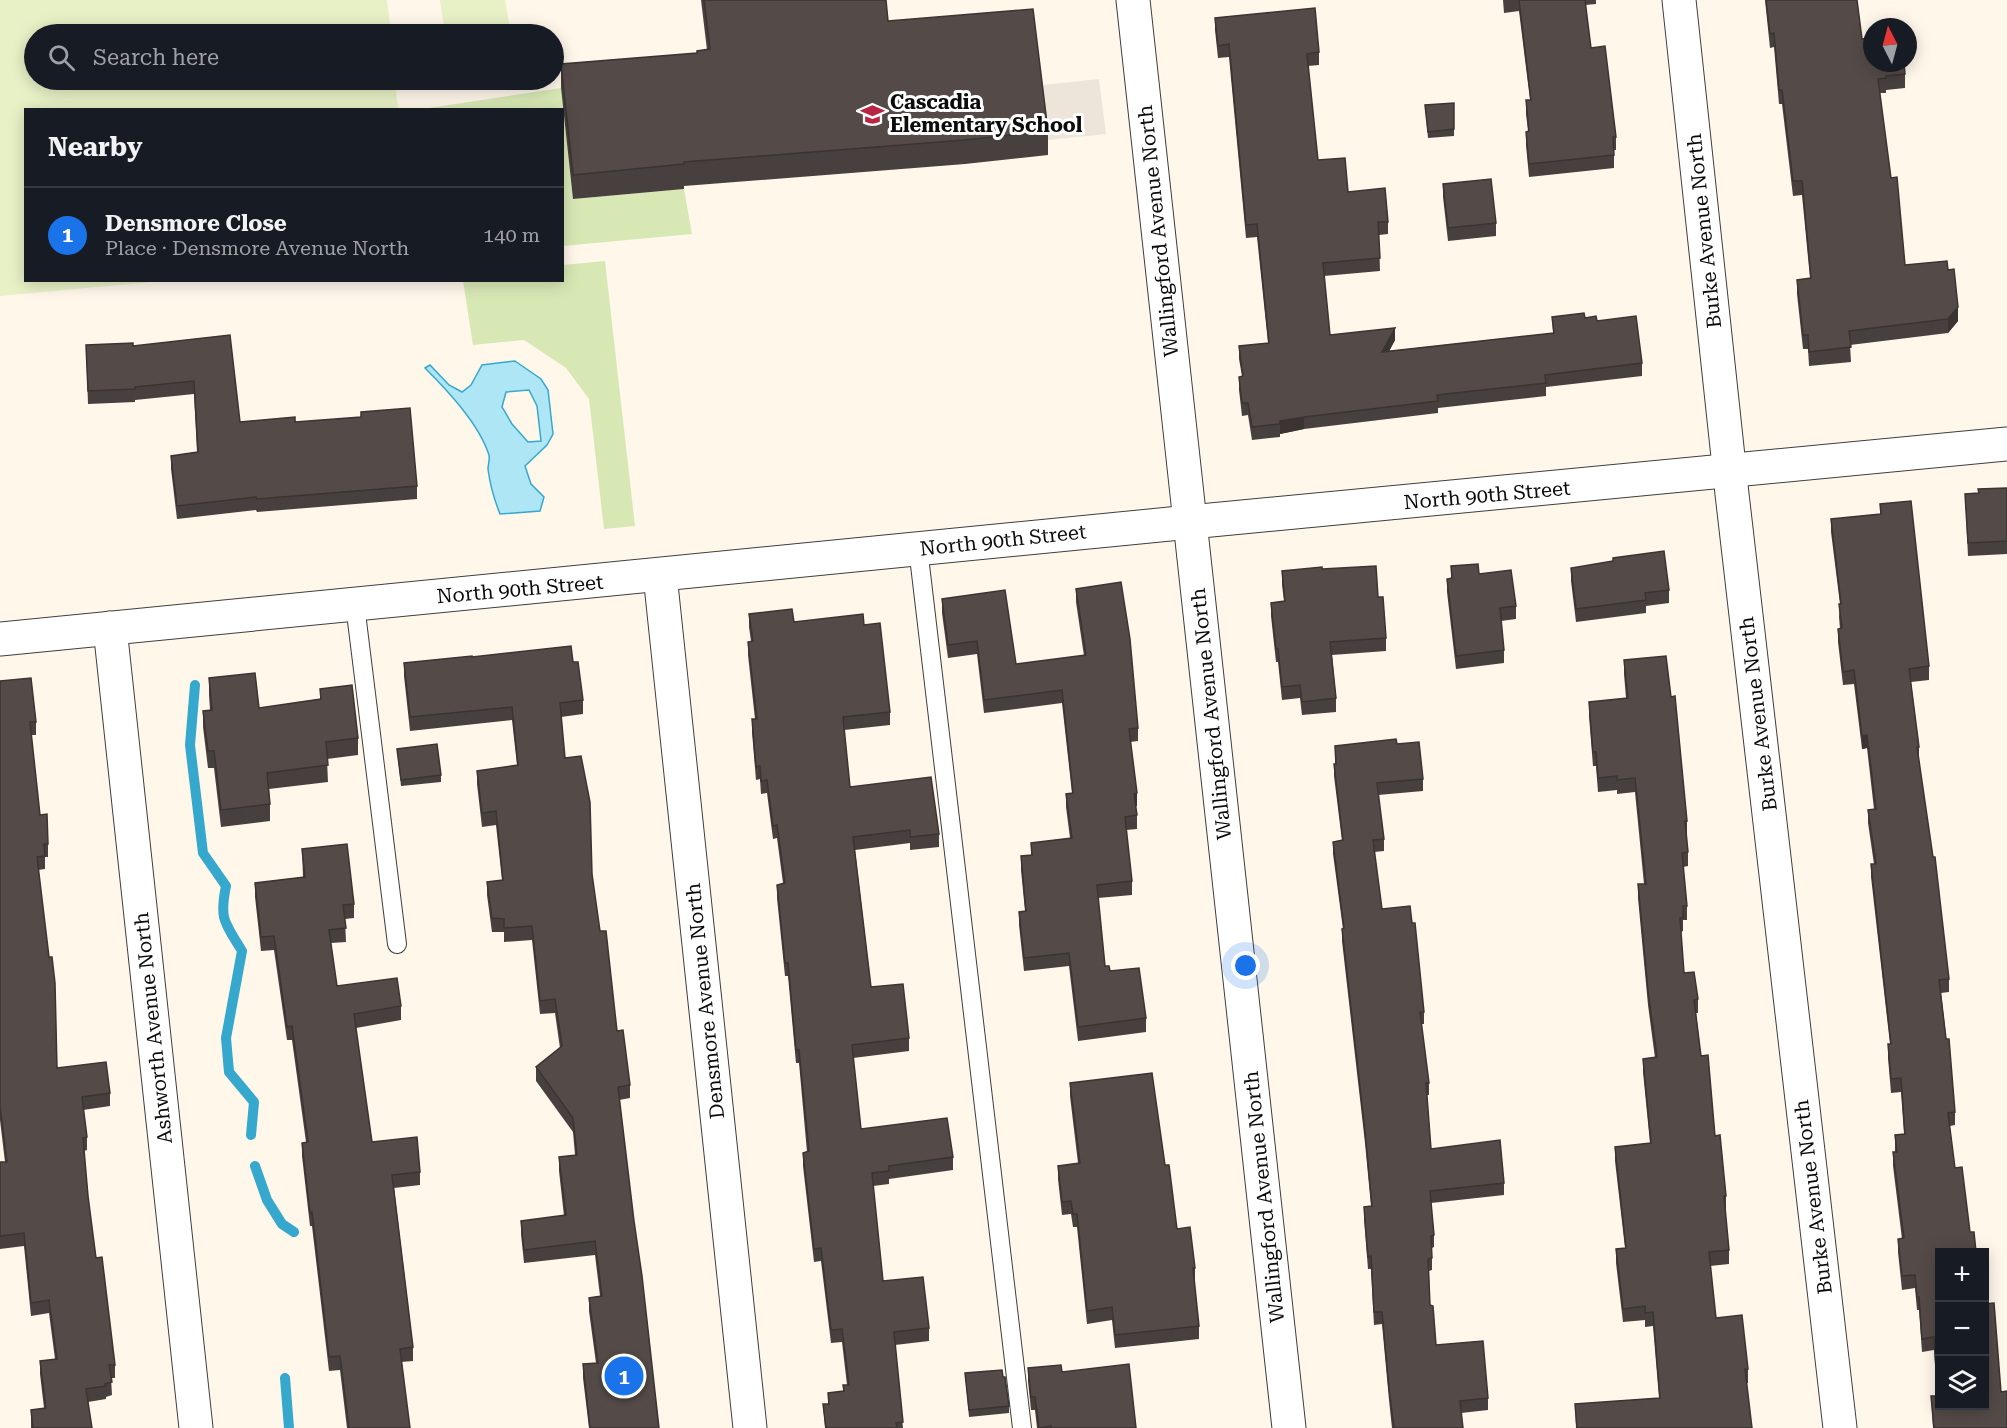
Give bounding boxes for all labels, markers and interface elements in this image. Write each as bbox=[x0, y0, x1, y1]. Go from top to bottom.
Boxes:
north arrow bbox=[1863, 18, 1917, 72]
search box bbox=[24, 24, 564, 90]
icon: search bbox=[45, 41, 78, 74]
text: Search here bbox=[93, 45, 219, 70]
place label: Cascadia Elementary School bbox=[890, 90, 1083, 137]
school or university icon: Cascadia Elementary School bbox=[859, 101, 885, 127]
street label: Wallingford Avenue North bbox=[1133, 104, 1183, 358]
text: Nearby bbox=[48, 132, 142, 162]
street label: Burke Avenue North bbox=[1682, 132, 1726, 330]
text: Densmore Close bbox=[105, 211, 287, 236]
text: 1 bbox=[62, 223, 73, 247]
text: 140 m bbox=[483, 223, 540, 247]
text: Place · Densmore Avenue North bbox=[105, 236, 409, 260]
street label: North 90th Street bbox=[1403, 476, 1572, 514]
street label: North 90th Street bbox=[919, 519, 1088, 561]
street label: North 90th Street bbox=[436, 570, 605, 608]
street label: Wallingford Avenue North bbox=[1186, 587, 1236, 841]
street label: Burke Avenue North bbox=[1734, 615, 1782, 813]
street label: Densmore Avenue North bbox=[681, 882, 729, 1120]
street label: Ashworth Avenue North bbox=[129, 911, 177, 1145]
your location bbox=[1231, 951, 1260, 980]
street label: Wallingford Avenue North bbox=[1239, 1070, 1289, 1324]
street label: Burke Avenue North bbox=[1789, 1098, 1837, 1296]
map controls bbox=[1935, 1248, 1989, 1410]
button: + bbox=[1935, 1248, 1989, 1302]
button: − bbox=[1935, 1302, 1989, 1356]
pin: 1 bbox=[604, 1354, 644, 1398]
button: layers bbox=[1935, 1356, 1989, 1410]

